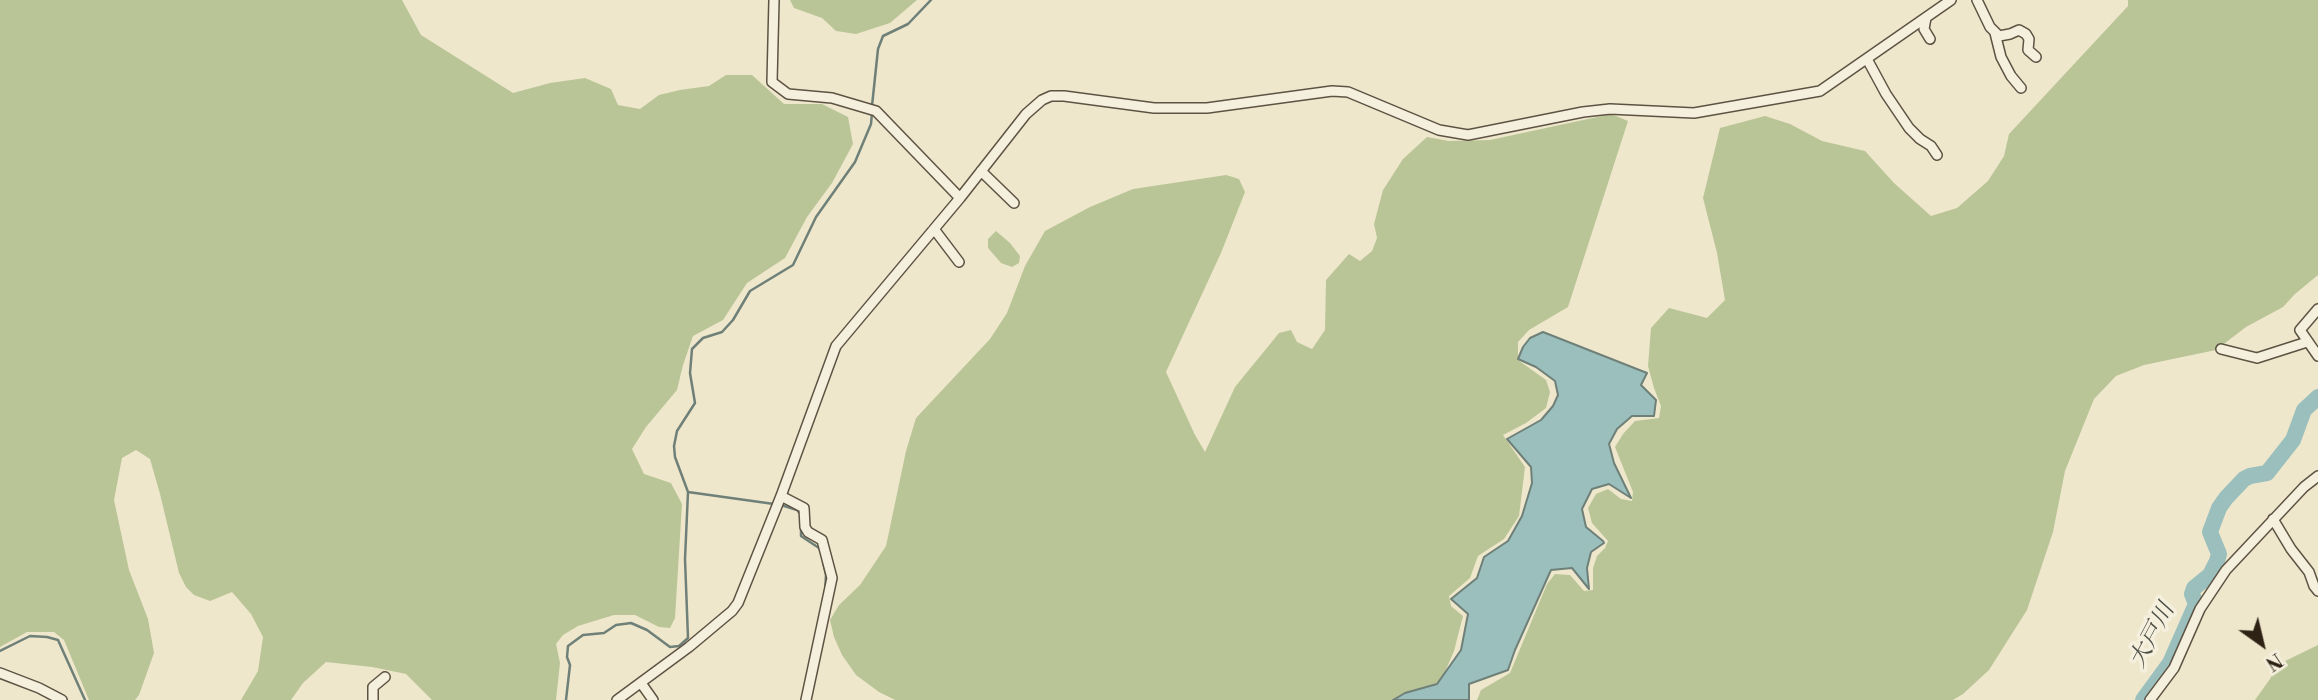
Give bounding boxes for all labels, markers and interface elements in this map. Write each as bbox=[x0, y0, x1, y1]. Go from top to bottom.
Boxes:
water label: 大戸川 bbox=[2125, 599, 2181, 673]
north arrow bbox=[2227, 609, 2297, 679]
text: N bbox=[2261, 647, 2287, 676]

